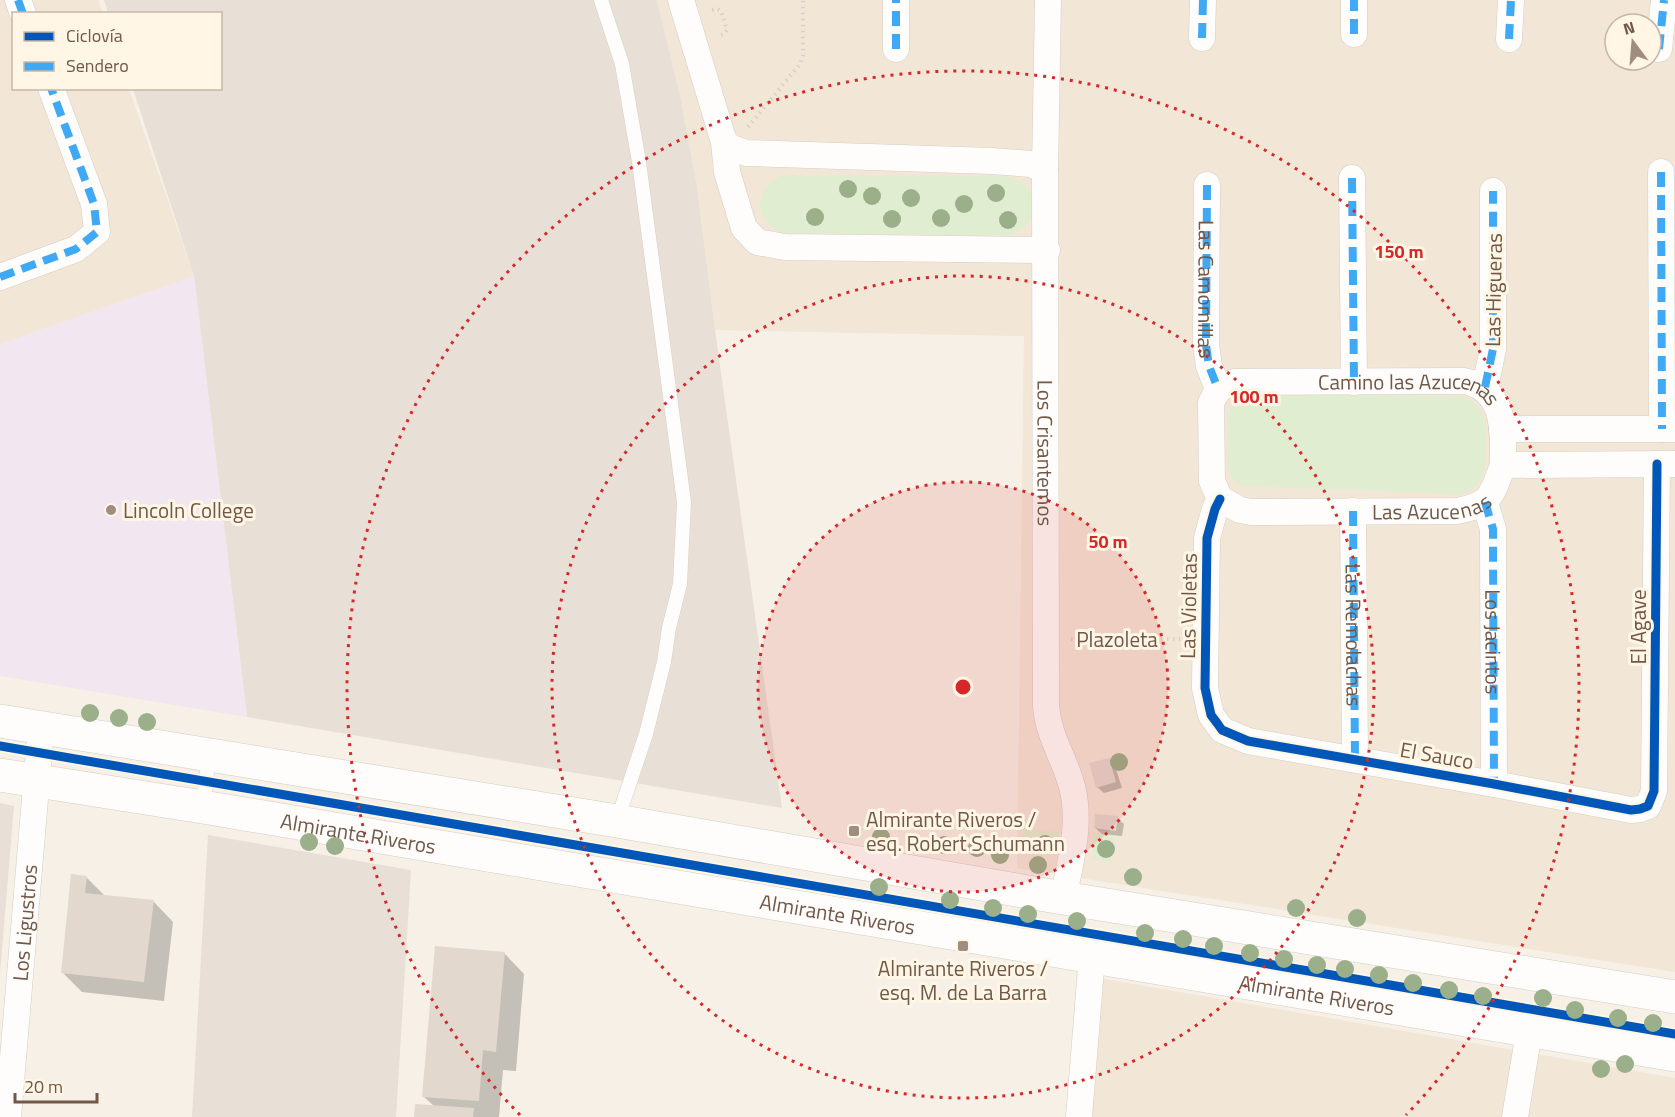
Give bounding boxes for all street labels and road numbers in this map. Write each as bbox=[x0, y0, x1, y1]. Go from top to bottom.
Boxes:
street label: Las Camomillas bbox=[1190, 220, 1224, 360]
street label: Las Higueras bbox=[1476, 233, 1510, 347]
street label: Camino las Azucenas bbox=[1318, 365, 1509, 412]
street label: Los Crisantemos bbox=[1029, 380, 1062, 526]
street label: Las Azucenas bbox=[1372, 485, 1498, 527]
street label: Las Violetas bbox=[1171, 553, 1205, 659]
street label: Las Remolachas bbox=[1337, 563, 1371, 707]
street label: Los Jacintos bbox=[1477, 589, 1510, 695]
street label: El Agave bbox=[1622, 589, 1654, 665]
street label: Plazoleta bbox=[1076, 623, 1158, 655]
street label: El Sauco bbox=[1398, 733, 1476, 777]
street label: Almirante Riveros bbox=[278, 804, 438, 862]
street label: Los Ligustros bbox=[4, 863, 45, 982]
street label: Almirante Riveros bbox=[757, 885, 918, 943]
street label: Almirante Riveros bbox=[1237, 966, 1397, 1023]

